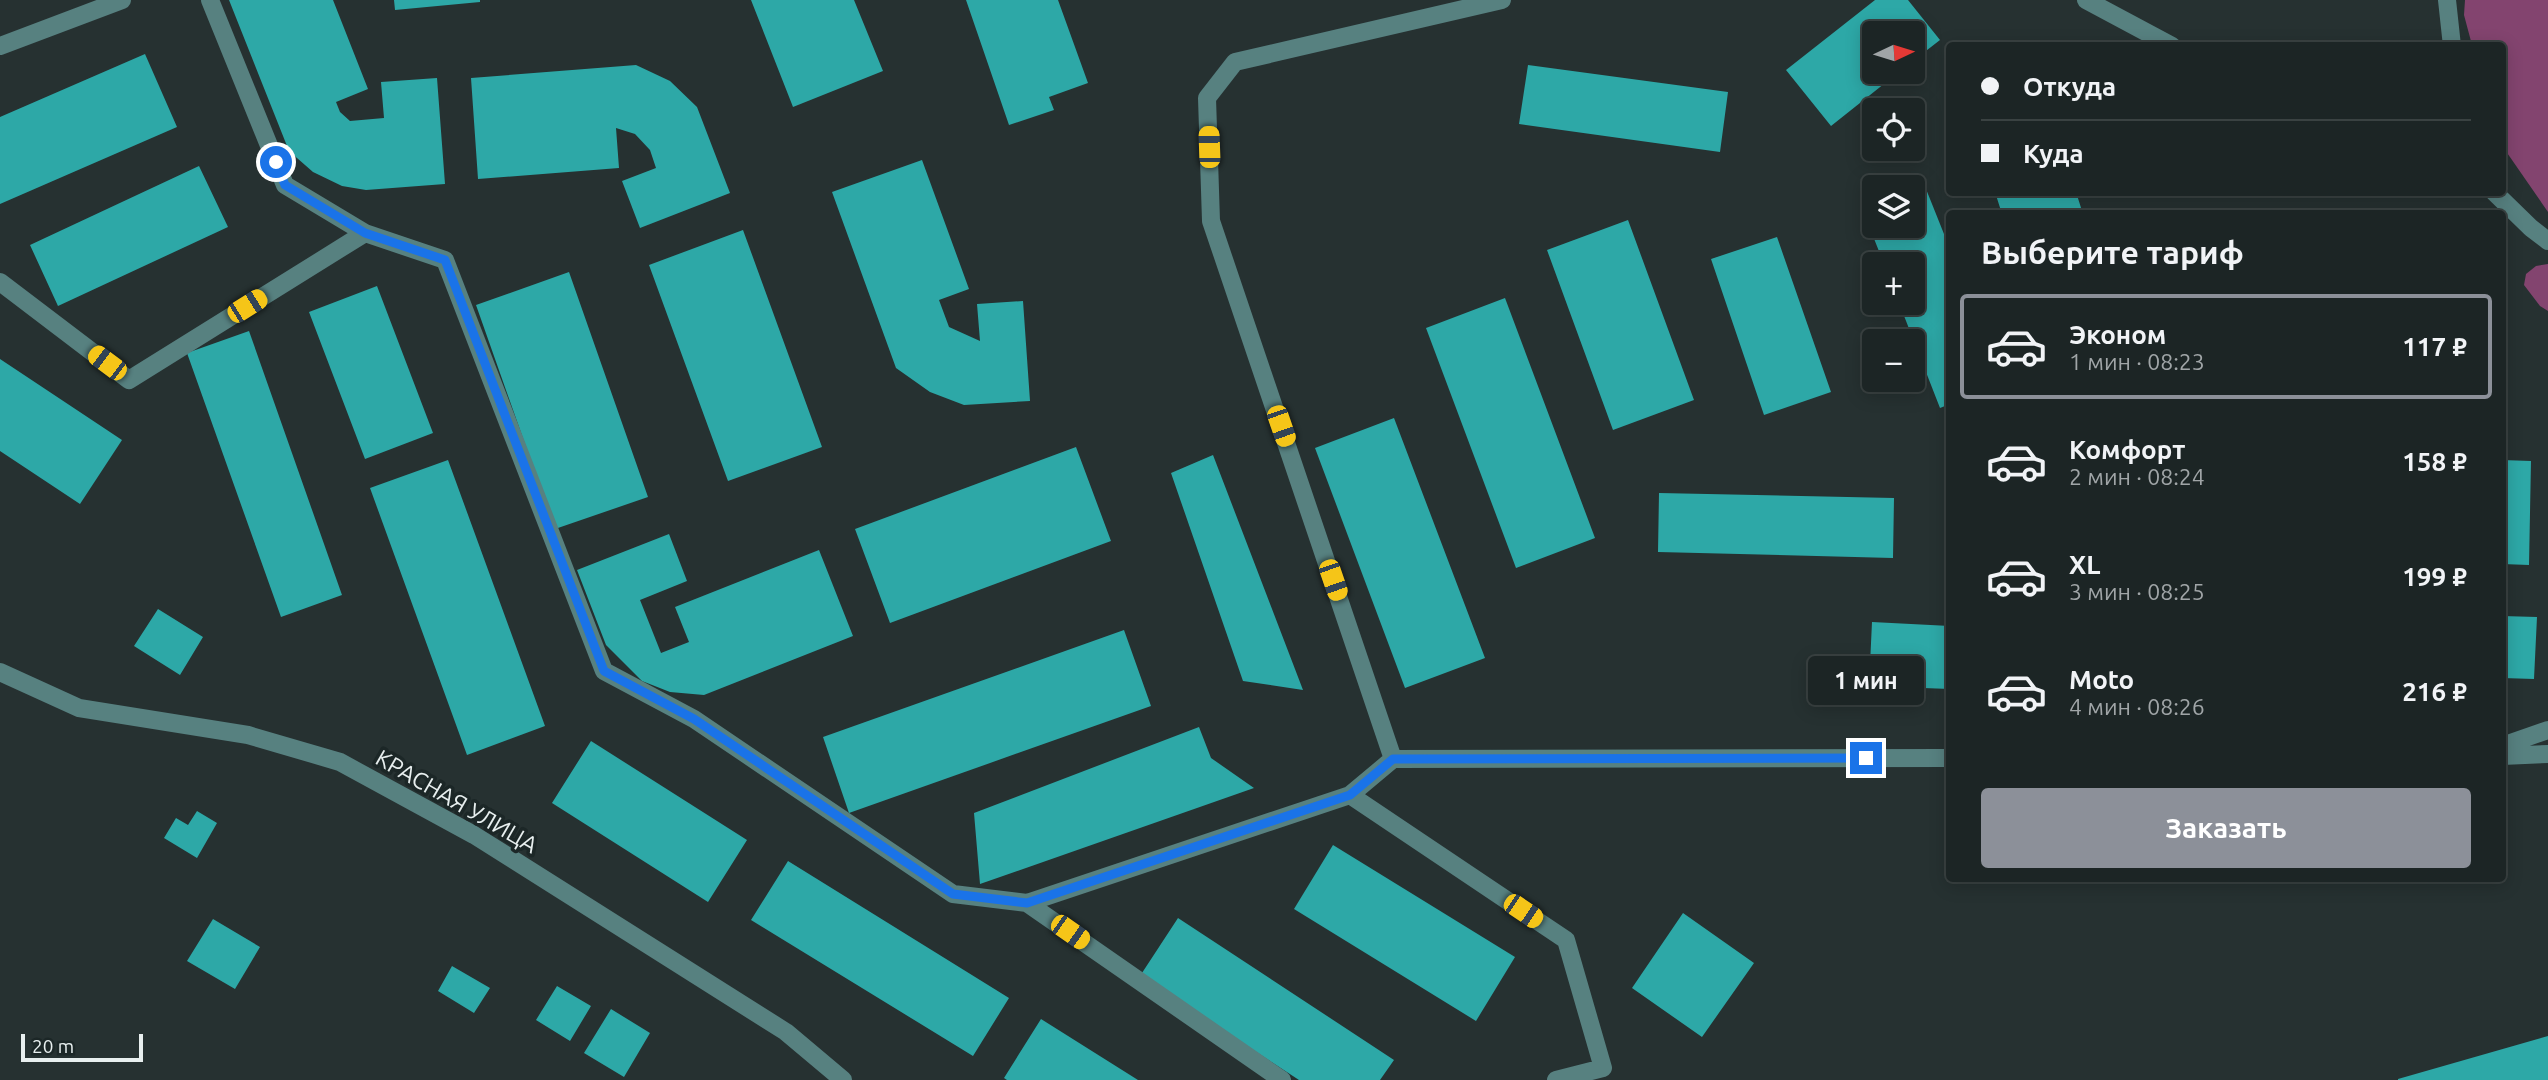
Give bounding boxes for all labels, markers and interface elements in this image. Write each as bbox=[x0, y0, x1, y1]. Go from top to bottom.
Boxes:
north arrow bbox=[1862, 21, 1925, 84]
map controls bbox=[1862, 21, 1925, 392]
text: Откуда bbox=[2023, 72, 2116, 101]
button: locate bbox=[1862, 98, 1925, 161]
car bbox=[1198, 126, 1221, 168]
text: Куда bbox=[2023, 139, 2084, 168]
route start bbox=[260, 146, 292, 178]
button: layers bbox=[1862, 175, 1925, 238]
text: Выберите тариф bbox=[1981, 234, 2244, 270]
button: + bbox=[1862, 252, 1925, 315]
car bbox=[224, 286, 271, 326]
icon: car bbox=[1985, 315, 2048, 378]
text: Эконом bbox=[2069, 320, 2166, 349]
button: − bbox=[1862, 329, 1925, 392]
text: 117 ₽ bbox=[2402, 332, 2467, 361]
car bbox=[84, 342, 131, 384]
text: 1 мин · 08:23 bbox=[2069, 349, 2205, 374]
car bbox=[1265, 403, 1298, 449]
icon: car bbox=[1985, 430, 2048, 493]
text: Комфорт bbox=[2069, 435, 2185, 464]
text: 158 ₽ bbox=[2402, 447, 2467, 476]
text: 2 мин · 08:24 bbox=[2069, 464, 2205, 489]
icon: car bbox=[1985, 545, 2048, 608]
text: XL bbox=[2069, 550, 2100, 579]
car bbox=[1317, 557, 1350, 603]
text: 199 ₽ bbox=[2402, 562, 2467, 591]
text: 3 мин · 08:25 bbox=[2069, 579, 2205, 604]
callout: 1 мин bbox=[1808, 656, 1924, 706]
icon: car bbox=[1985, 660, 2048, 723]
text: Moto bbox=[2069, 665, 2134, 694]
text: 1 мин bbox=[1834, 668, 1898, 693]
text: 216 ₽ bbox=[2402, 677, 2467, 706]
text: 4 мин · 08:26 bbox=[2069, 694, 2205, 719]
route end bbox=[1850, 742, 1882, 774]
street label: КРАСНАЯ УЛИЦА bbox=[372, 745, 542, 857]
button: Заказать bbox=[1981, 788, 2471, 868]
car bbox=[1500, 891, 1547, 931]
car bbox=[1047, 911, 1094, 953]
scale bar bbox=[21, 1031, 144, 1063]
text: 20 m bbox=[32, 1035, 74, 1057]

